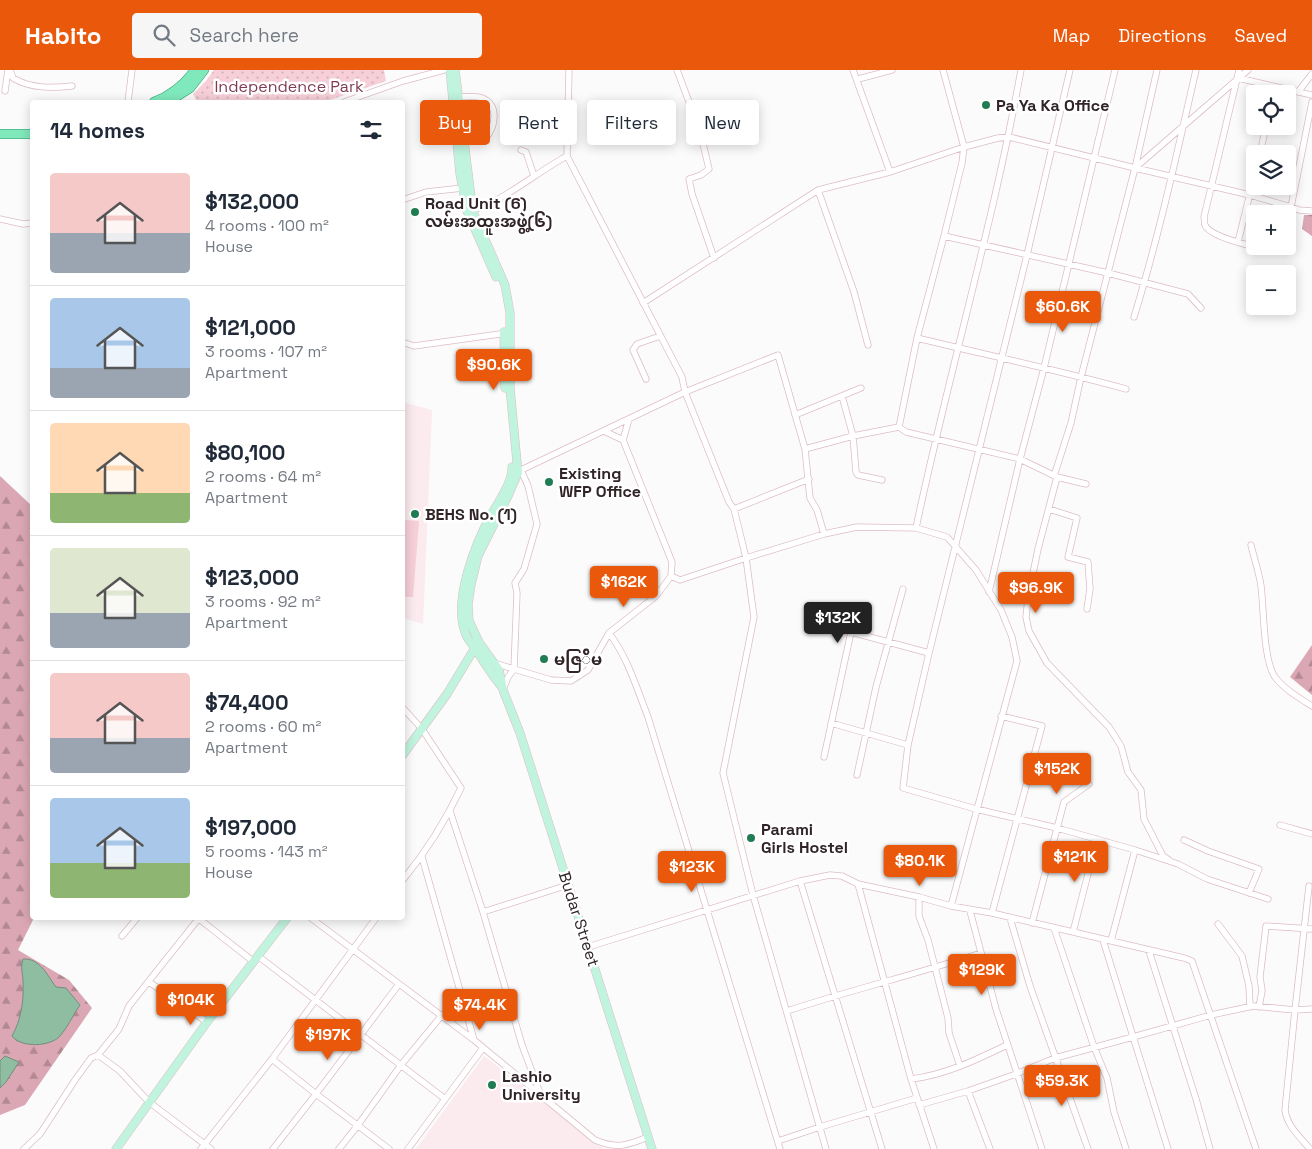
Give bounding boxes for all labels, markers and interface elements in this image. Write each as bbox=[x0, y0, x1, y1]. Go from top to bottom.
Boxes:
search box bbox=[132, 13, 482, 58]
text: Habito bbox=[25, 20, 102, 51]
icon: search bbox=[150, 21, 178, 49]
text: Search here bbox=[190, 23, 299, 48]
text: Map bbox=[1053, 24, 1090, 47]
text: Directions bbox=[1118, 24, 1207, 47]
text: Saved bbox=[1235, 24, 1287, 47]
park label: Independence Park bbox=[214, 76, 364, 97]
map controls bbox=[1246, 85, 1296, 315]
button: locate bbox=[1246, 85, 1296, 135]
place label: Pa Ya Ka Office bbox=[996, 95, 1109, 116]
marker: Pa Ya Ka Office bbox=[980, 99, 992, 111]
chip: Buy bbox=[420, 100, 490, 145]
chip: Rent bbox=[500, 100, 577, 145]
chip: Filters bbox=[587, 100, 676, 145]
chip: New bbox=[686, 100, 759, 145]
icon: filters bbox=[357, 116, 385, 144]
text: 14 homes bbox=[50, 117, 145, 144]
button: layers bbox=[1246, 145, 1296, 195]
text: $132,000 bbox=[205, 188, 299, 215]
icon: home bbox=[90, 193, 150, 253]
place label: Road Unit (6) လမ်းအထူးအဖွဲ့(၆) bbox=[425, 193, 552, 235]
button: + bbox=[1246, 205, 1296, 255]
marker: Road Unit (6) လမ်းအထူးအဖွဲ့(၆) bbox=[409, 206, 421, 218]
text: 4 rooms · 100 m² bbox=[205, 215, 329, 236]
text: House bbox=[205, 236, 253, 257]
button: − bbox=[1246, 265, 1296, 315]
pin: $60.6K bbox=[1022, 290, 1104, 333]
text: $60.6K bbox=[1036, 296, 1090, 317]
text: $121,000 bbox=[205, 314, 296, 341]
icon: home bbox=[90, 318, 150, 378]
text: 3 rooms · 107 m² bbox=[205, 341, 327, 362]
pin: $90.6K bbox=[453, 348, 535, 391]
text: $90.6K bbox=[467, 354, 521, 375]
text: Apartment bbox=[205, 362, 288, 383]
text: $80,100 bbox=[205, 439, 285, 466]
icon: home bbox=[90, 443, 150, 503]
place label: Existing WFP Office bbox=[559, 463, 641, 502]
text: 2 rooms · 64 m² bbox=[205, 466, 321, 487]
marker: Existing WFP Office bbox=[543, 476, 555, 488]
text: Apartment bbox=[205, 487, 288, 508]
place label: BEHS No. (1) bbox=[425, 504, 517, 525]
marker: BEHS No. (1) bbox=[409, 508, 421, 520]
text: $123,000 bbox=[205, 564, 299, 591]
pin: $162K bbox=[589, 566, 659, 608]
icon: home bbox=[90, 568, 150, 628]
text: $162K bbox=[601, 571, 647, 592]
pin: $96.9K bbox=[995, 572, 1077, 614]
text: $96.9K bbox=[1009, 577, 1063, 598]
text: 3 rooms · 92 m² bbox=[205, 591, 321, 612]
pin: $132K bbox=[803, 602, 873, 644]
text: $132K bbox=[815, 607, 861, 628]
text: Apartment bbox=[205, 612, 288, 633]
place label: မဇြ်ိမ bbox=[554, 648, 602, 673]
marker: မဇြ်ိမ bbox=[538, 653, 550, 665]
text: $74,400 bbox=[205, 689, 289, 716]
icon: home bbox=[90, 693, 150, 753]
text: 2 rooms · 60 m² bbox=[205, 716, 321, 737]
text: Apartment bbox=[205, 737, 288, 758]
pin: $152K bbox=[1022, 752, 1092, 795]
text: $152K bbox=[1034, 758, 1080, 779]
text: $197,000 bbox=[205, 814, 297, 841]
icon: home bbox=[90, 818, 150, 878]
place label: Parami Girls Hostel bbox=[761, 819, 848, 858]
marker: Parami Girls Hostel bbox=[745, 832, 757, 844]
pin: $121K bbox=[1040, 840, 1110, 883]
text: 5 rooms · 143 m² bbox=[205, 841, 328, 862]
pin: $80.1K bbox=[879, 844, 961, 887]
text: $121K bbox=[1053, 846, 1097, 867]
pin: $123K bbox=[657, 850, 727, 893]
text: $80.1K bbox=[895, 850, 945, 871]
text: $123K bbox=[669, 856, 715, 877]
text: House bbox=[205, 862, 253, 883]
street label: Budar Street bbox=[554, 869, 604, 969]
pin: $129K bbox=[947, 954, 1017, 996]
text: $129K bbox=[959, 959, 1005, 980]
pin: $104K bbox=[156, 984, 226, 1026]
pin: $74.4K bbox=[439, 988, 521, 1031]
text: $104K bbox=[167, 989, 215, 1010]
text: $74.4K bbox=[454, 994, 506, 1015]
pin: $197K bbox=[293, 1018, 363, 1061]
text: $197K bbox=[305, 1024, 351, 1045]
pin: $59.3K bbox=[1021, 1064, 1103, 1107]
place label: Lashio University bbox=[502, 1066, 581, 1105]
text: $59.3K bbox=[1035, 1070, 1089, 1091]
marker: Lashio University bbox=[486, 1079, 498, 1091]

